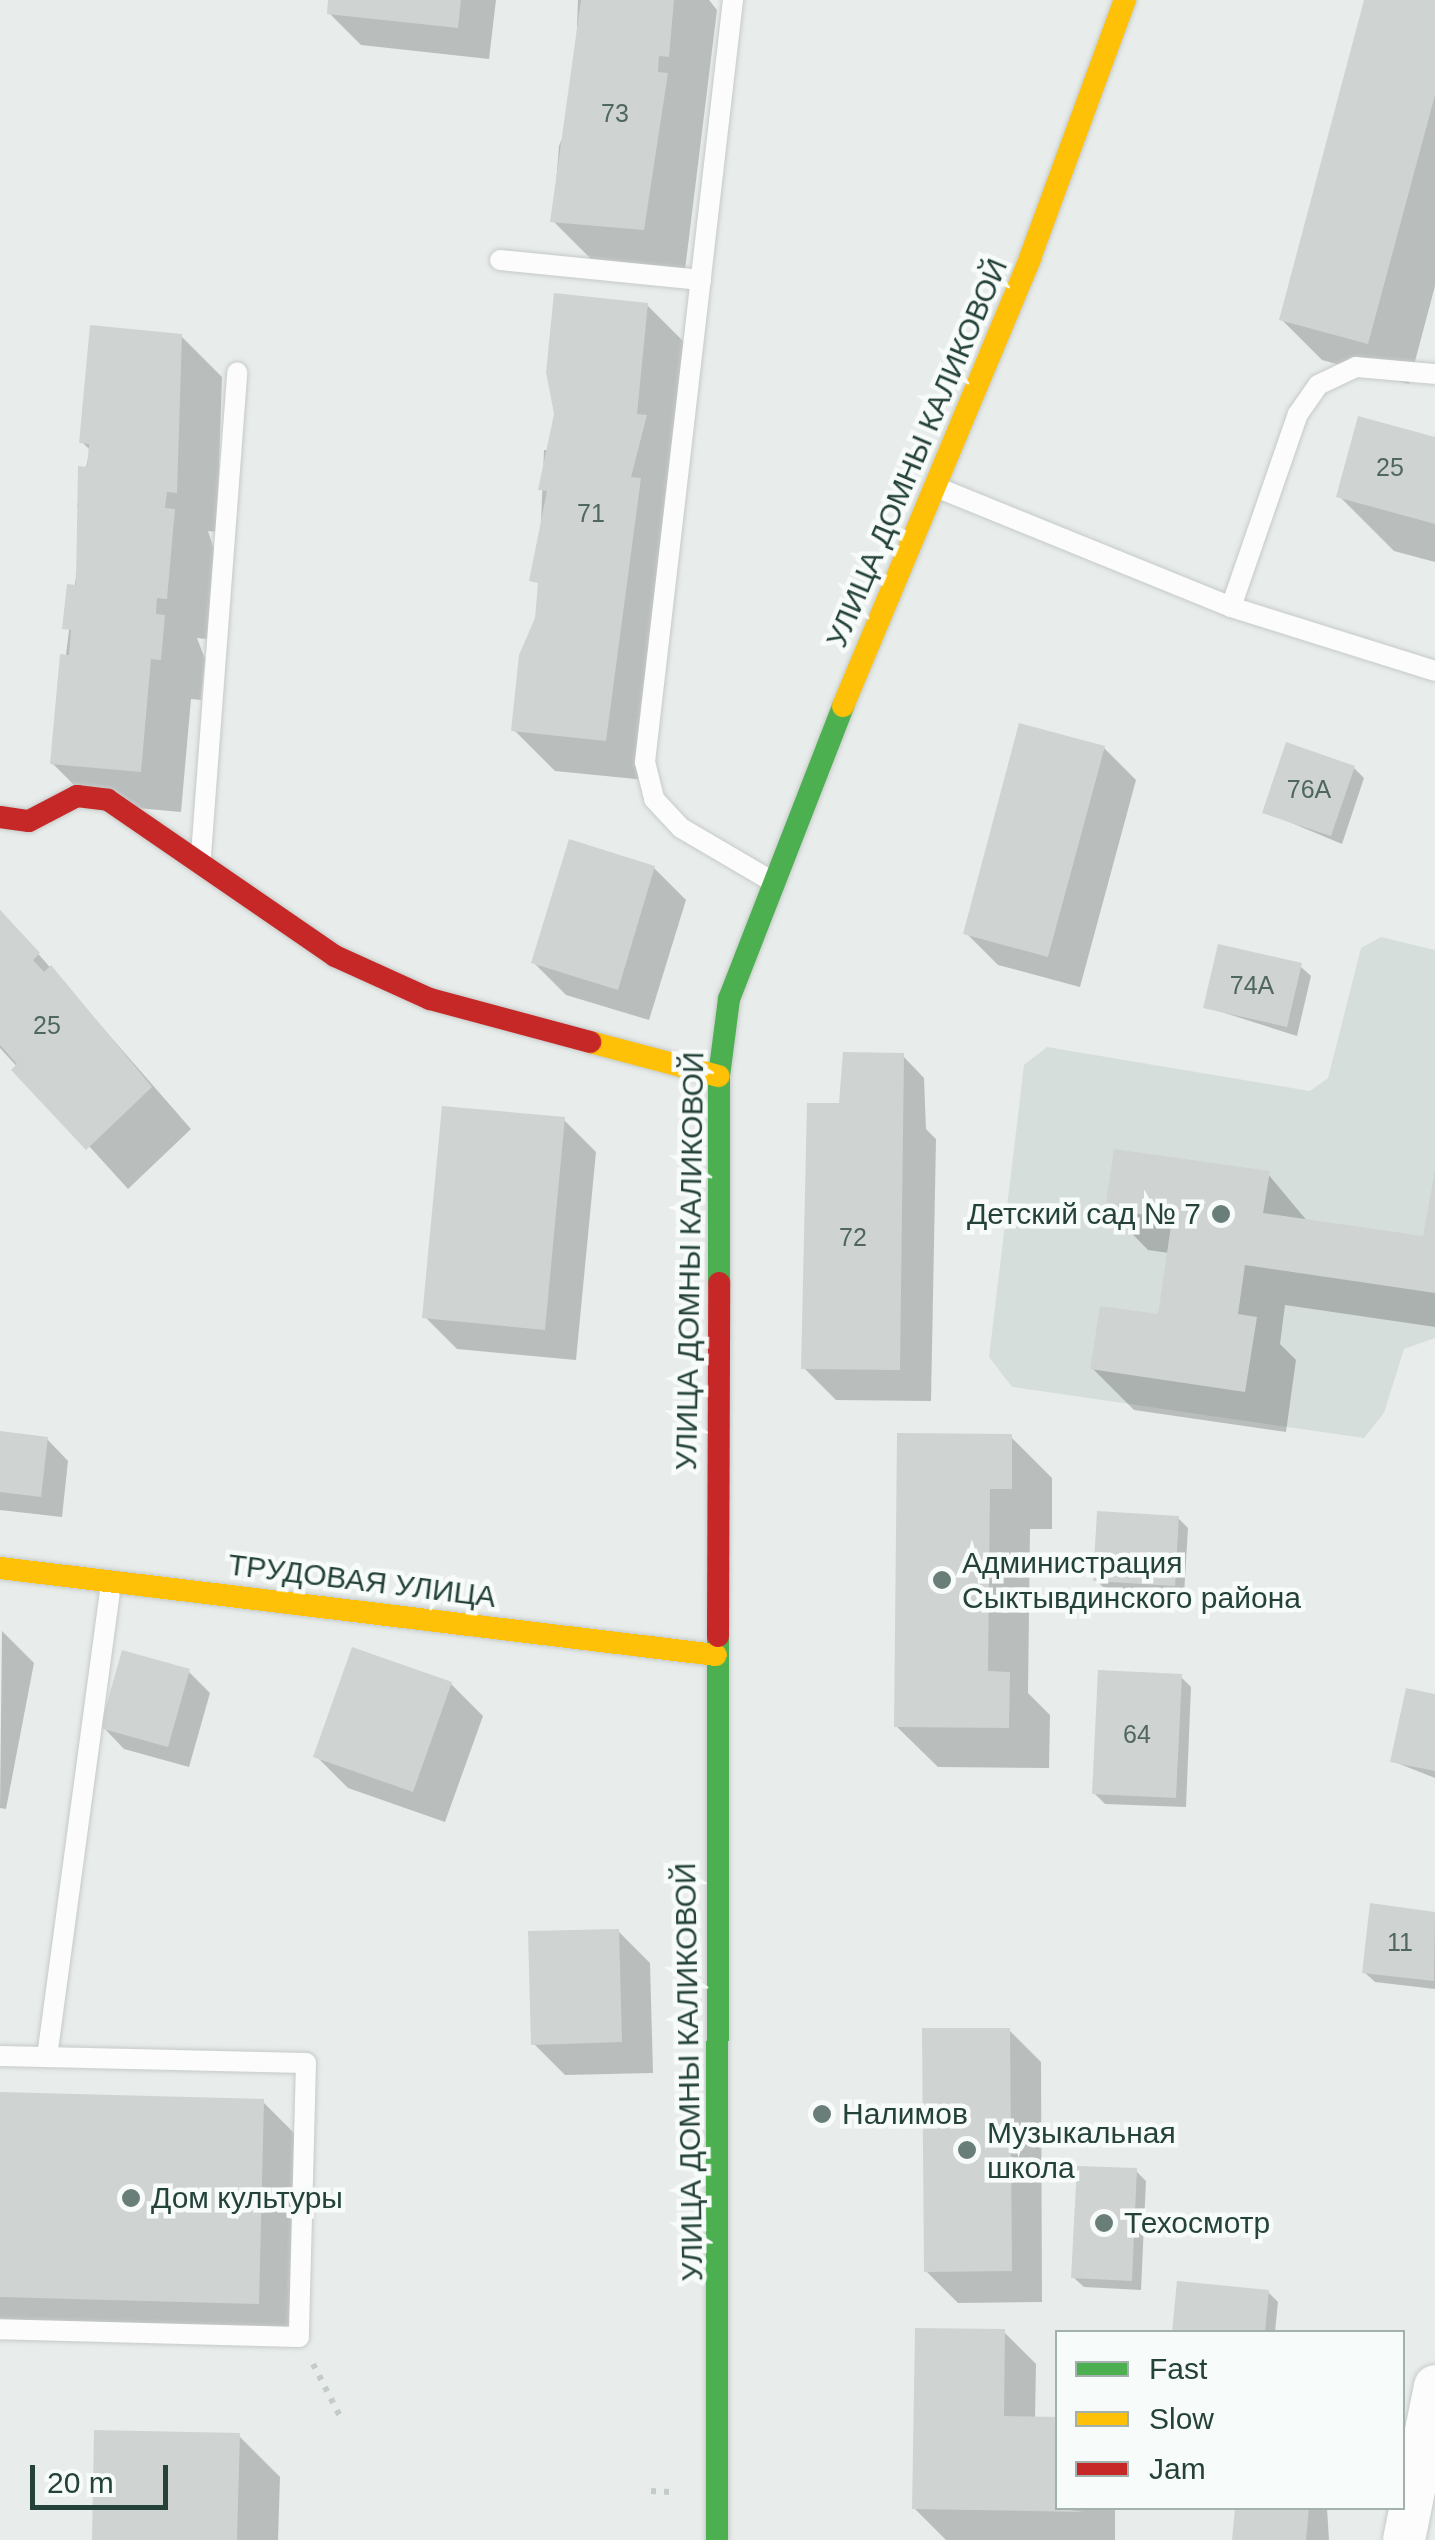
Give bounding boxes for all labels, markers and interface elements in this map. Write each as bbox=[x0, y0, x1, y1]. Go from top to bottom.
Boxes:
house number: 73 bbox=[601, 98, 629, 128]
street label: УЛИЦА ДОМНЫ КАЛИКОВОЙ bbox=[819, 253, 1015, 653]
house number: 25 bbox=[1376, 452, 1404, 482]
house number: 71 bbox=[577, 498, 605, 528]
house number: 76А bbox=[1287, 774, 1331, 804]
house number: 74А bbox=[1230, 970, 1274, 1000]
house number: 25 bbox=[33, 1010, 61, 1040]
street label: УЛИЦА ДОМНЫ КАЛИКОВОЙ bbox=[668, 1051, 712, 1471]
place label: Детский сад № 7 bbox=[967, 1196, 1201, 1232]
marker: Детский сад № 7 bbox=[1210, 1203, 1232, 1225]
house number: 72 bbox=[839, 1222, 867, 1252]
place label: Администрация Сыктывдинского района bbox=[962, 1545, 1301, 1616]
street label: ТРУДОВАЯ УЛИЦА bbox=[226, 1547, 498, 1615]
marker: Администрация Сыктывдинского района bbox=[931, 1569, 953, 1591]
house number: 64 bbox=[1123, 1719, 1151, 1749]
street label: УЛИЦА ДОМНЫ КАЛИКОВОЙ bbox=[667, 1862, 711, 2282]
house number: 11 bbox=[1387, 1927, 1413, 1957]
place label: Налимов bbox=[842, 2096, 968, 2132]
marker: Налимов bbox=[811, 2103, 833, 2125]
place label: Музыкальная школа bbox=[987, 2115, 1176, 2186]
marker: Музыкальная школа bbox=[956, 2139, 978, 2161]
place label: Дом культуры bbox=[151, 2180, 343, 2216]
marker: Дом культуры bbox=[120, 2187, 142, 2209]
place label: Техосмотр bbox=[1124, 2205, 1270, 2241]
marker: Техосмотр bbox=[1093, 2212, 1115, 2234]
legend bbox=[1055, 2330, 1405, 2510]
text: Fast bbox=[1149, 2352, 1207, 2385]
text: Slow bbox=[1149, 2402, 1214, 2435]
scale bar bbox=[35, 2445, 172, 2507]
text: Jam bbox=[1149, 2452, 1206, 2485]
text: 20 m bbox=[47, 2466, 114, 2499]

